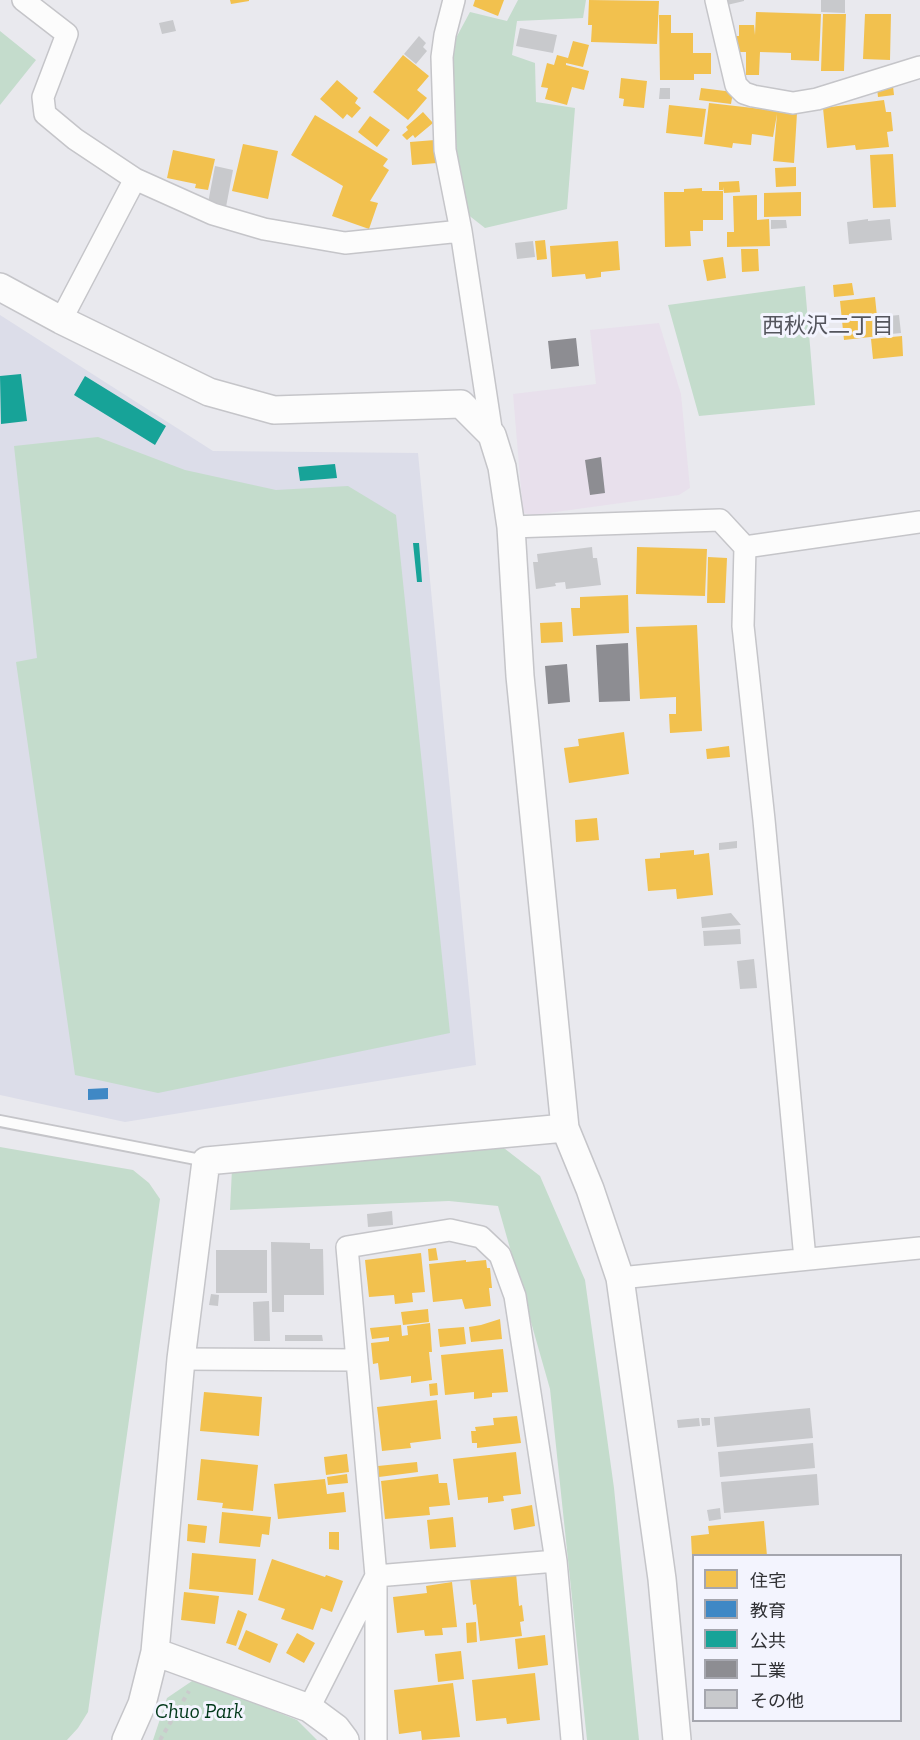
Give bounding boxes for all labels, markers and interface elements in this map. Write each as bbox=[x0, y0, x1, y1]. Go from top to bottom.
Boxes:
district label: 西秋沢二丁目 bbox=[762, 314, 894, 340]
legend bbox=[692, 1554, 902, 1722]
text: 住宅 bbox=[750, 1570, 786, 1592]
text: 教育 bbox=[750, 1600, 786, 1622]
text: 公共 bbox=[750, 1630, 786, 1652]
text: 工業 bbox=[750, 1660, 786, 1682]
text: その他 bbox=[750, 1690, 804, 1712]
park label: Chuo Park bbox=[155, 1699, 243, 1725]

